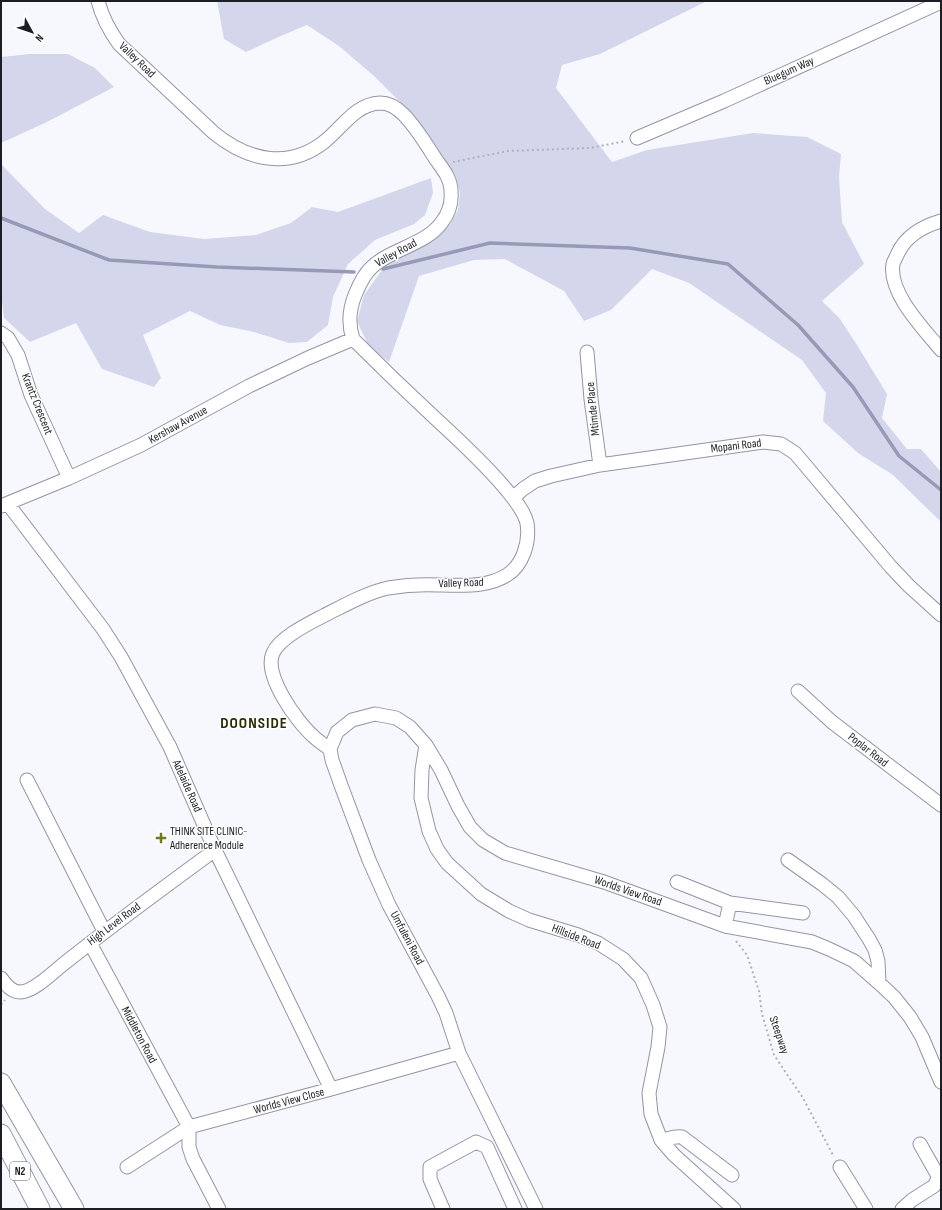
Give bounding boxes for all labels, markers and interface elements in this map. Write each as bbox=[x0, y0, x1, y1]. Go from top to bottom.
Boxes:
north arrow bbox=[12, 12, 52, 52]
text: N bbox=[32, 32, 46, 45]
street label: Valley Road bbox=[115, 39, 159, 81]
street label: Bluegum Way bbox=[762, 53, 817, 89]
street label: Valley Road bbox=[373, 235, 419, 271]
street label: Krantz Crescent bbox=[18, 371, 56, 437]
street label: Mtimde Place bbox=[583, 381, 603, 437]
street label: Kershaw Avenue bbox=[146, 403, 210, 447]
street label: Mopani Road bbox=[710, 435, 762, 457]
street label: Valley Road bbox=[438, 575, 484, 591]
district label: DOONSIDE bbox=[220, 714, 288, 733]
street label: Poplar Road bbox=[845, 730, 891, 770]
street label: Adelaide Road bbox=[168, 757, 205, 814]
place label: THINK SITE CLINIC- Adherence Module bbox=[169, 824, 248, 853]
marker: THINK SITE CLINIC- Adherence Module bbox=[155, 832, 167, 844]
street label: Worlds View Road bbox=[592, 872, 664, 910]
street label: High Level Road bbox=[84, 899, 144, 949]
street label: Umfuleni Road bbox=[387, 909, 427, 967]
street label: Hillside Road bbox=[549, 921, 603, 953]
street label: Middleton Road bbox=[118, 1004, 160, 1066]
street label: Steepway bbox=[766, 1014, 793, 1056]
street label: Worlds View Close bbox=[252, 1084, 326, 1118]
road number: N2 bbox=[10, 1162, 30, 1180]

